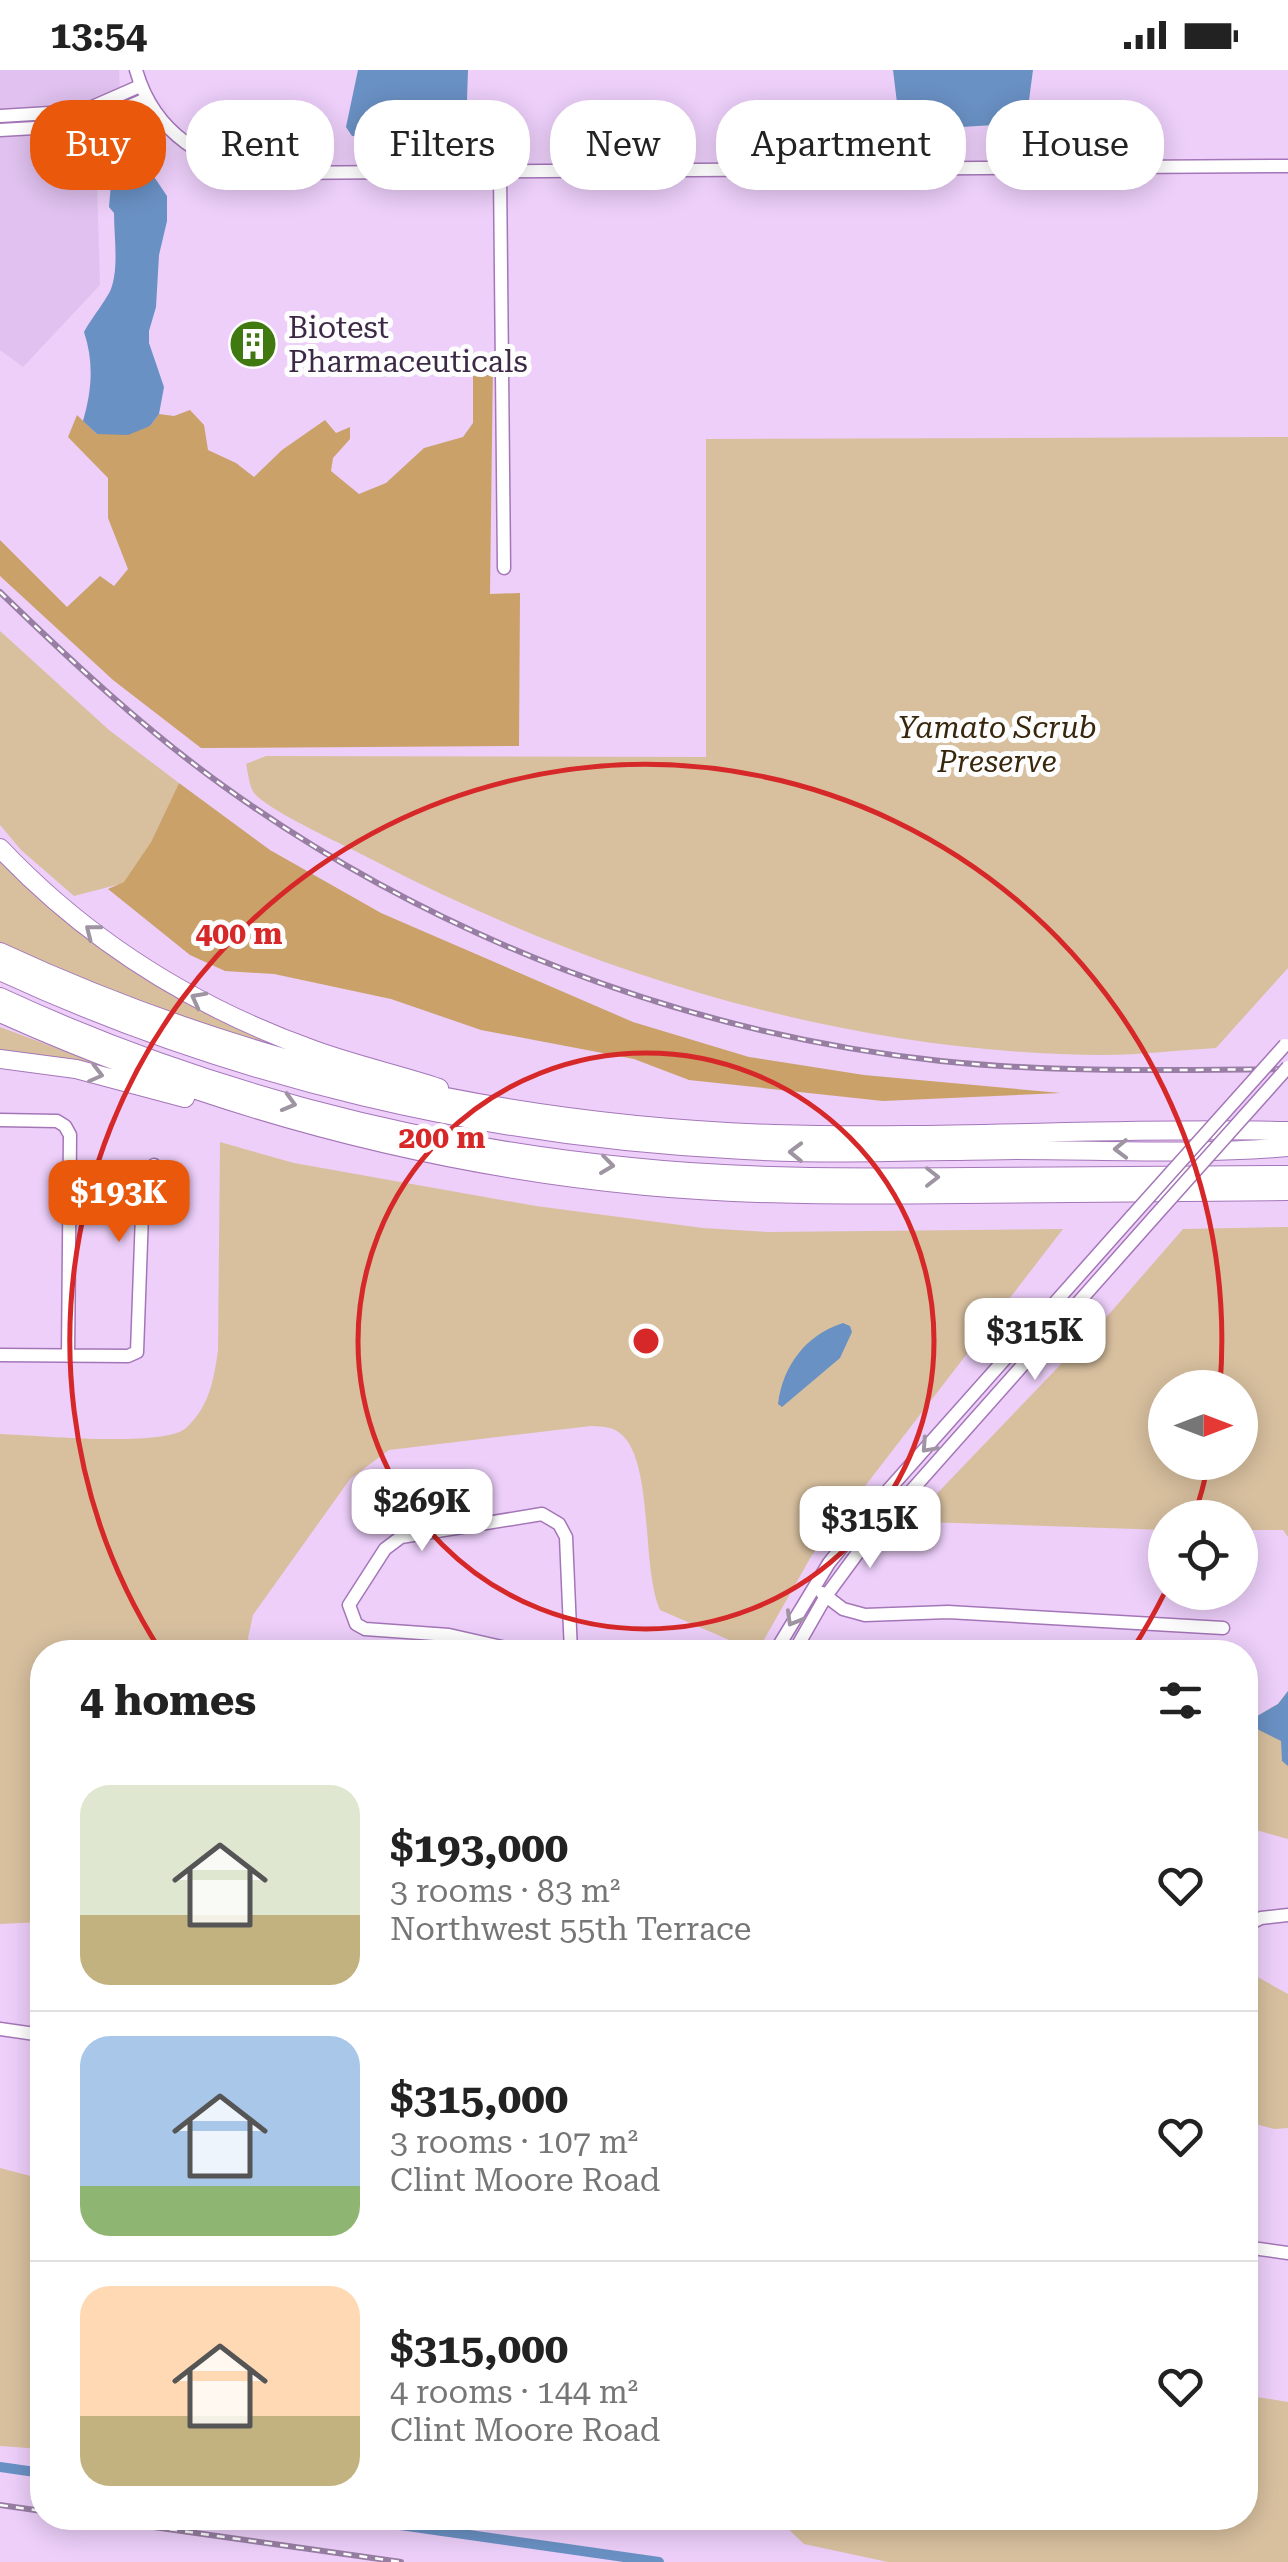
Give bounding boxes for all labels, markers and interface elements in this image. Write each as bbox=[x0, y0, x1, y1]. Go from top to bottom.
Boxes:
text: 13:54 bbox=[50, 13, 147, 57]
chip: Buy bbox=[30, 100, 166, 190]
chip: Rent bbox=[186, 100, 334, 190]
chip: Filters bbox=[354, 100, 530, 190]
chip: New bbox=[550, 100, 696, 190]
chip: Apartment bbox=[716, 100, 966, 190]
chip: House bbox=[986, 100, 1164, 190]
place label: Biotest Pharmaceuticals bbox=[288, 310, 528, 379]
building icon: Biotest Pharmaceuticals bbox=[227, 318, 279, 370]
park label: Yamato Scrub Preserve bbox=[897, 710, 1097, 779]
text: 400 m bbox=[196, 916, 283, 951]
one-way arrow bbox=[85, 925, 103, 943]
one-way arrow bbox=[191, 992, 209, 1011]
one-way arrow bbox=[87, 1063, 104, 1084]
one-way arrow bbox=[279, 1091, 297, 1112]
text: 200 m bbox=[399, 1120, 486, 1155]
one-way arrow bbox=[1112, 1139, 1128, 1160]
one-way arrow bbox=[787, 1141, 802, 1163]
one-way arrow bbox=[600, 1154, 616, 1175]
pin: $193K bbox=[49, 1160, 189, 1245]
one-way arrow bbox=[924, 1166, 940, 1188]
text: $193K bbox=[71, 1173, 167, 1211]
pin: $315K bbox=[965, 1298, 1105, 1383]
text: $315K bbox=[987, 1311, 1083, 1349]
centre of rings bbox=[628, 1323, 664, 1359]
north arrow bbox=[1148, 1370, 1258, 1480]
map controls bbox=[1148, 1370, 1258, 1610]
one-way arrow bbox=[921, 1434, 939, 1453]
pin: $269K bbox=[352, 1469, 492, 1554]
text: $269K bbox=[374, 1482, 470, 1520]
pin: $315K bbox=[800, 1486, 940, 1571]
text: $315K bbox=[822, 1499, 918, 1537]
button: locate bbox=[1148, 1500, 1258, 1610]
one-way arrow bbox=[786, 1608, 805, 1626]
icon: filters bbox=[1153, 1673, 1208, 1728]
text: 4 homes bbox=[80, 1676, 256, 1725]
text: $193,000 bbox=[390, 1823, 568, 1872]
icon: home bbox=[160, 1825, 280, 1945]
icon: heart bbox=[1153, 1858, 1208, 1913]
text: 3 rooms · 83 m² bbox=[390, 1872, 620, 1910]
text: Northwest 55th Terrace bbox=[390, 1910, 751, 1948]
text: $315,000 bbox=[390, 2074, 568, 2123]
icon: home bbox=[160, 2076, 280, 2196]
icon: heart bbox=[1153, 2109, 1208, 2164]
text: 3 rooms · 107 m² bbox=[390, 2123, 638, 2161]
text: Clint Moore Road bbox=[390, 2161, 660, 2199]
text: $315,000 bbox=[390, 2324, 568, 2373]
icon: home bbox=[160, 2326, 280, 2446]
icon: heart bbox=[1153, 2359, 1208, 2414]
text: 4 rooms · 144 m² bbox=[390, 2373, 638, 2411]
text: Clint Moore Road bbox=[390, 2411, 660, 2449]

